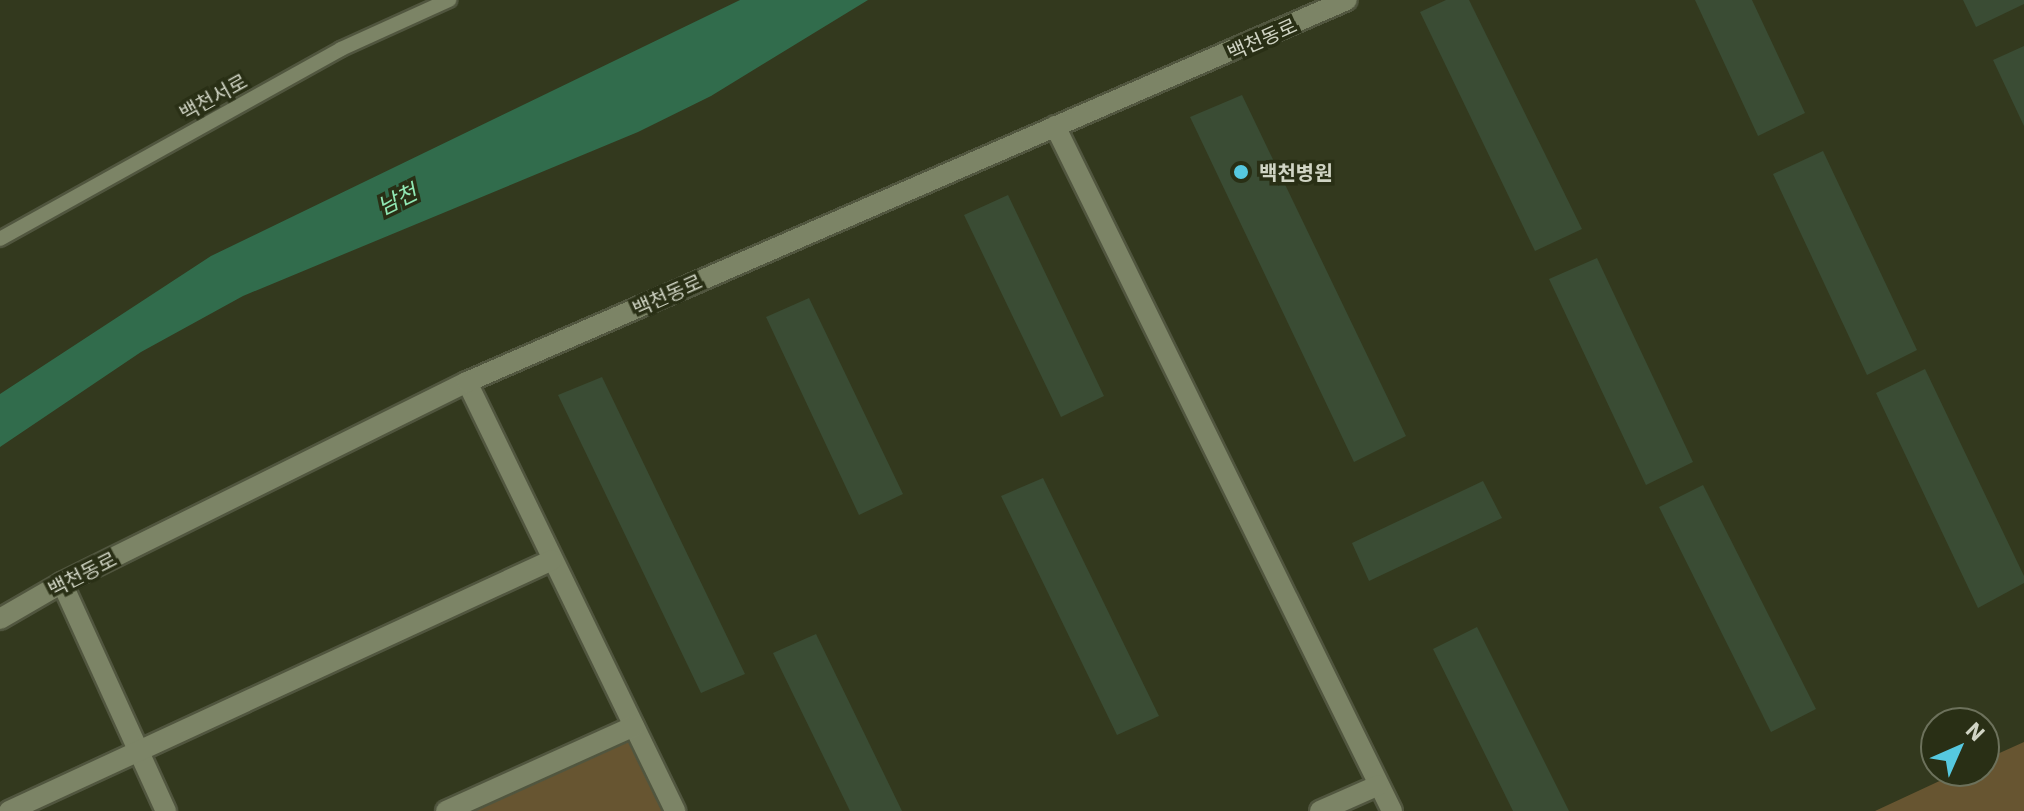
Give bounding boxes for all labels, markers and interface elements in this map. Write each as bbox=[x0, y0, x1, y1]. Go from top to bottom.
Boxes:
street label: 백천동로 bbox=[1224, 13, 1300, 65]
street label: 백천서로 bbox=[175, 69, 251, 125]
place label: 백천병원 bbox=[1259, 160, 1333, 184]
marker: 백천병원 bbox=[1230, 161, 1252, 183]
water label: 남천 bbox=[373, 178, 421, 220]
street label: 백천동로 bbox=[629, 269, 705, 321]
street label: 백천동로 bbox=[44, 547, 120, 601]
north arrow bbox=[1920, 707, 2000, 787]
text: N bbox=[1960, 715, 1992, 747]

